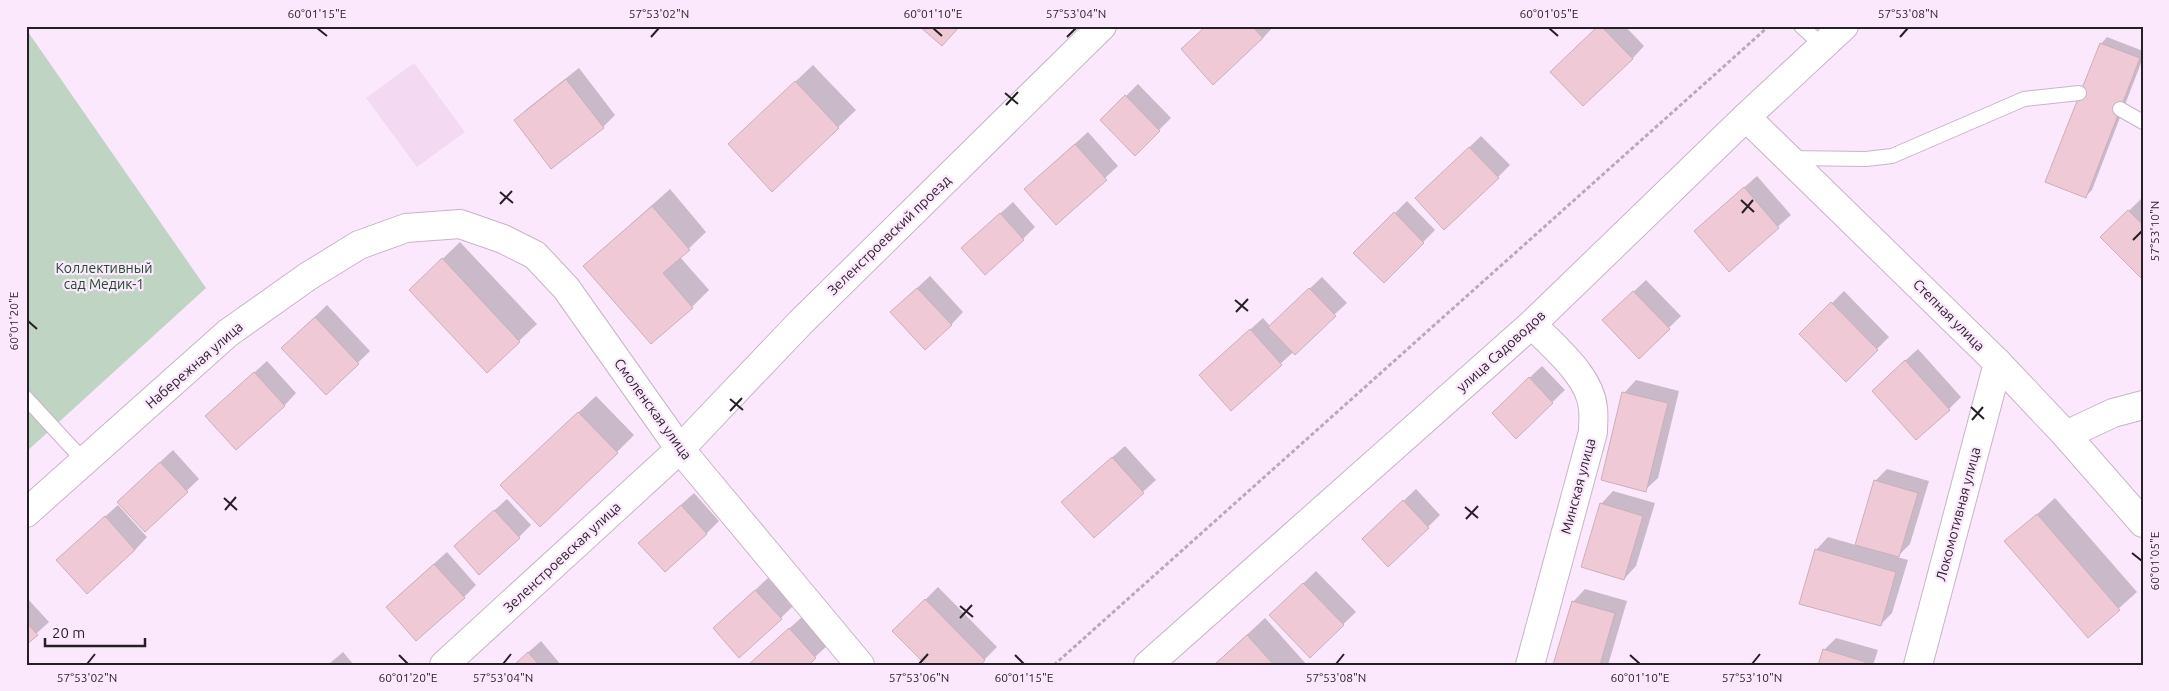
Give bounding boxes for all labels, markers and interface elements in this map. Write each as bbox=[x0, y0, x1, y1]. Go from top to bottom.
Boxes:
text: 60°01'15"E bbox=[288, 7, 347, 20]
text: 57°53'02"N bbox=[629, 7, 689, 20]
text: 60°01'10"E bbox=[904, 7, 963, 20]
text: 57°53'04"N bbox=[1046, 7, 1106, 20]
text: 60°01'05"E bbox=[1520, 7, 1579, 20]
text: 57°53'08"N bbox=[1878, 7, 1938, 20]
street label: Зеленстроевский проезд bbox=[824, 172, 954, 298]
text: 57°53'10"N bbox=[2148, 201, 2161, 261]
park label: Коллективный сад Медик-1 bbox=[55, 260, 153, 292]
street label: Степная улица bbox=[1910, 276, 1988, 354]
text: 60°01'20"E bbox=[7, 291, 20, 350]
street label: улица Садоводов bbox=[1453, 307, 1549, 395]
street label: Набережная улица bbox=[142, 318, 246, 412]
street label: Смоленская улица bbox=[611, 355, 695, 463]
street label: Минская улица bbox=[1558, 436, 1598, 536]
street label: Локомотивная улица bbox=[1932, 445, 1984, 583]
street label: Зеленстроевская улица bbox=[500, 499, 624, 615]
text: 60°01'05"E bbox=[2148, 531, 2161, 590]
scale bar bbox=[45, 616, 145, 648]
text: 20 m bbox=[52, 624, 85, 641]
text: 57°53'02"N bbox=[57, 671, 117, 684]
text: 60°01'20"E bbox=[379, 671, 438, 684]
text: 57°53'04"N bbox=[473, 671, 533, 684]
text: 57°53'06"N bbox=[889, 671, 949, 684]
text: 60°01'15"E bbox=[995, 671, 1054, 684]
text: 57°53'08"N bbox=[1306, 671, 1366, 684]
text: 60°01'10"E bbox=[1611, 671, 1670, 684]
text: 57°53'10"N bbox=[1722, 671, 1782, 684]

